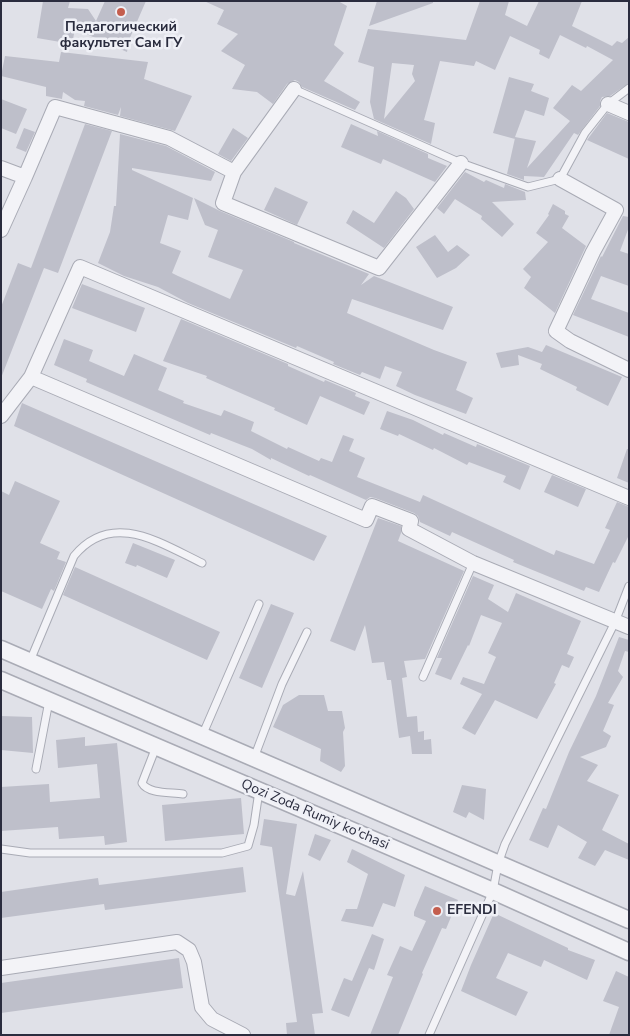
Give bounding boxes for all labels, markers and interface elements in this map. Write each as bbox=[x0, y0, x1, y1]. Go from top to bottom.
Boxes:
marker: Педагогический факультет Сам ГУ bbox=[115, 6, 127, 18]
place label: Педагогический факультет Сам ГУ bbox=[60, 20, 182, 52]
street label: Qozi Zoda Rumiy ko'chasi bbox=[238, 776, 392, 854]
place label: EFENDI bbox=[447, 903, 497, 919]
marker: EFENDI bbox=[431, 905, 443, 917]

